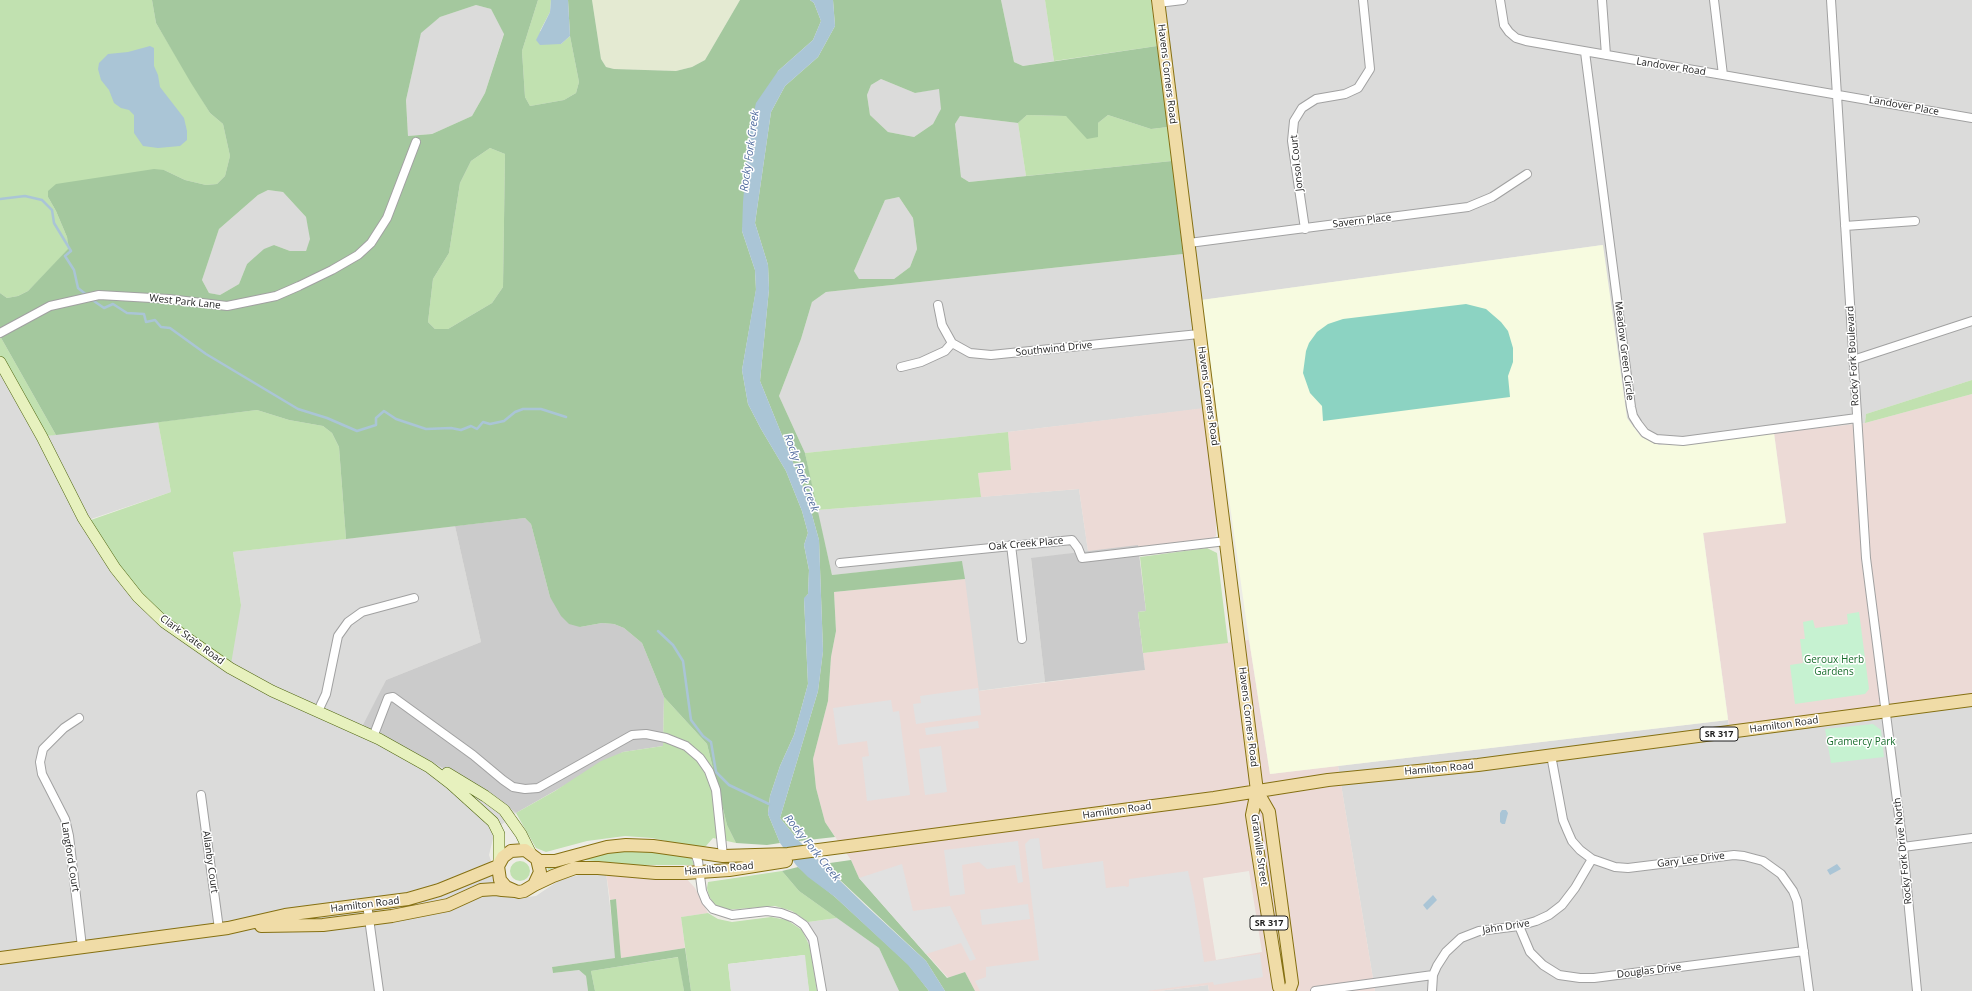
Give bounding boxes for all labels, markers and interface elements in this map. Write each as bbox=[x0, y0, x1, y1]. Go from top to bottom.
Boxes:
street label: Havens Corners Road bbox=[1155, 23, 1179, 125]
street label: Landover Road bbox=[1635, 56, 1707, 78]
street label: Landover Place bbox=[1868, 94, 1940, 118]
water label: Rocky Fork Creek bbox=[738, 110, 762, 192]
street label: Jonsol Court bbox=[1288, 134, 1306, 192]
street label: Savern Place bbox=[1332, 211, 1392, 231]
street label: West Park Lane bbox=[149, 292, 221, 312]
street label: Meadow Green Circle bbox=[1612, 301, 1636, 401]
street label: Rocky Fork Boulevard bbox=[1844, 306, 1862, 406]
street label: Southwind Drive bbox=[1015, 339, 1093, 359]
street label: Havens Corners Road bbox=[1195, 345, 1221, 447]
water label: Rocky Fork Creek bbox=[781, 432, 821, 514]
street label: Oak Creek Place bbox=[988, 535, 1064, 553]
street label: Clark State Road bbox=[158, 613, 226, 667]
park label: Geroux Herb Gardens bbox=[1804, 654, 1864, 678]
street label: Havens Corners Road bbox=[1236, 666, 1260, 768]
street label: Hamilton Road bbox=[1749, 714, 1819, 736]
road number: SR 317 bbox=[1700, 727, 1738, 741]
park label: Gramercy Park bbox=[1826, 736, 1896, 748]
street label: Hamilton Road bbox=[1404, 760, 1474, 778]
street label: Rocky Fork Drive North bbox=[1891, 797, 1915, 905]
street label: Hamilton Road bbox=[1082, 800, 1152, 822]
water label: Rocky Fork Creek bbox=[781, 812, 843, 884]
street label: Granville Street bbox=[1248, 814, 1270, 886]
street label: Langford Court bbox=[59, 821, 81, 893]
street label: Allanby Court bbox=[200, 830, 220, 894]
street label: Gary Lee Drive bbox=[1656, 850, 1726, 870]
street label: Hamilton Road bbox=[684, 860, 754, 878]
street label: Hamilton Road bbox=[330, 895, 400, 915]
road number: SR 317 bbox=[1250, 916, 1288, 930]
street label: Jahn Drive bbox=[1482, 917, 1530, 937]
street label: Douglas Drive bbox=[1616, 961, 1682, 981]

